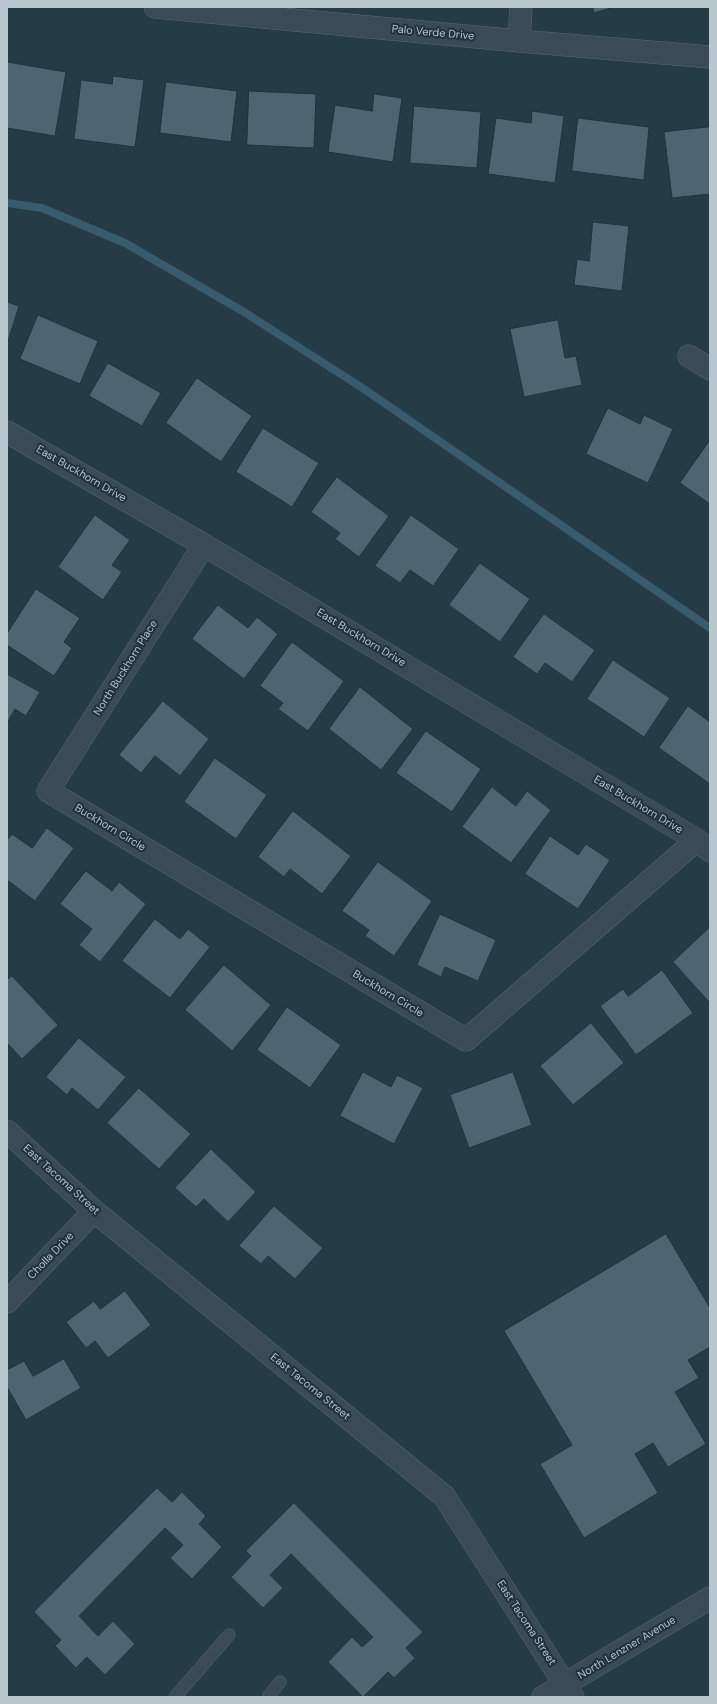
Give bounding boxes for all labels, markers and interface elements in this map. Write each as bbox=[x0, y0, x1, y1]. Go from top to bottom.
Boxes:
street label: Palo Verde Drive bbox=[391, 23, 475, 43]
street label: East Buckhorn Drive bbox=[34, 443, 128, 505]
street label: East Buckhorn Drive bbox=[314, 606, 408, 670]
street label: North Buckhorn Place bbox=[91, 618, 161, 718]
street label: East Buckhorn Drive bbox=[591, 773, 685, 837]
street label: Buckhorn Circle bbox=[72, 802, 148, 854]
street label: Buckhorn Circle bbox=[350, 968, 426, 1020]
street label: East Tacoma Street bbox=[20, 1142, 102, 1218]
street label: Cholla Drive bbox=[25, 1230, 77, 1282]
street label: East Tacoma Street bbox=[267, 1351, 353, 1423]
street label: East Tacoma Street bbox=[494, 1578, 558, 1668]
street label: North Lenzner Avenue bbox=[576, 1614, 678, 1682]

